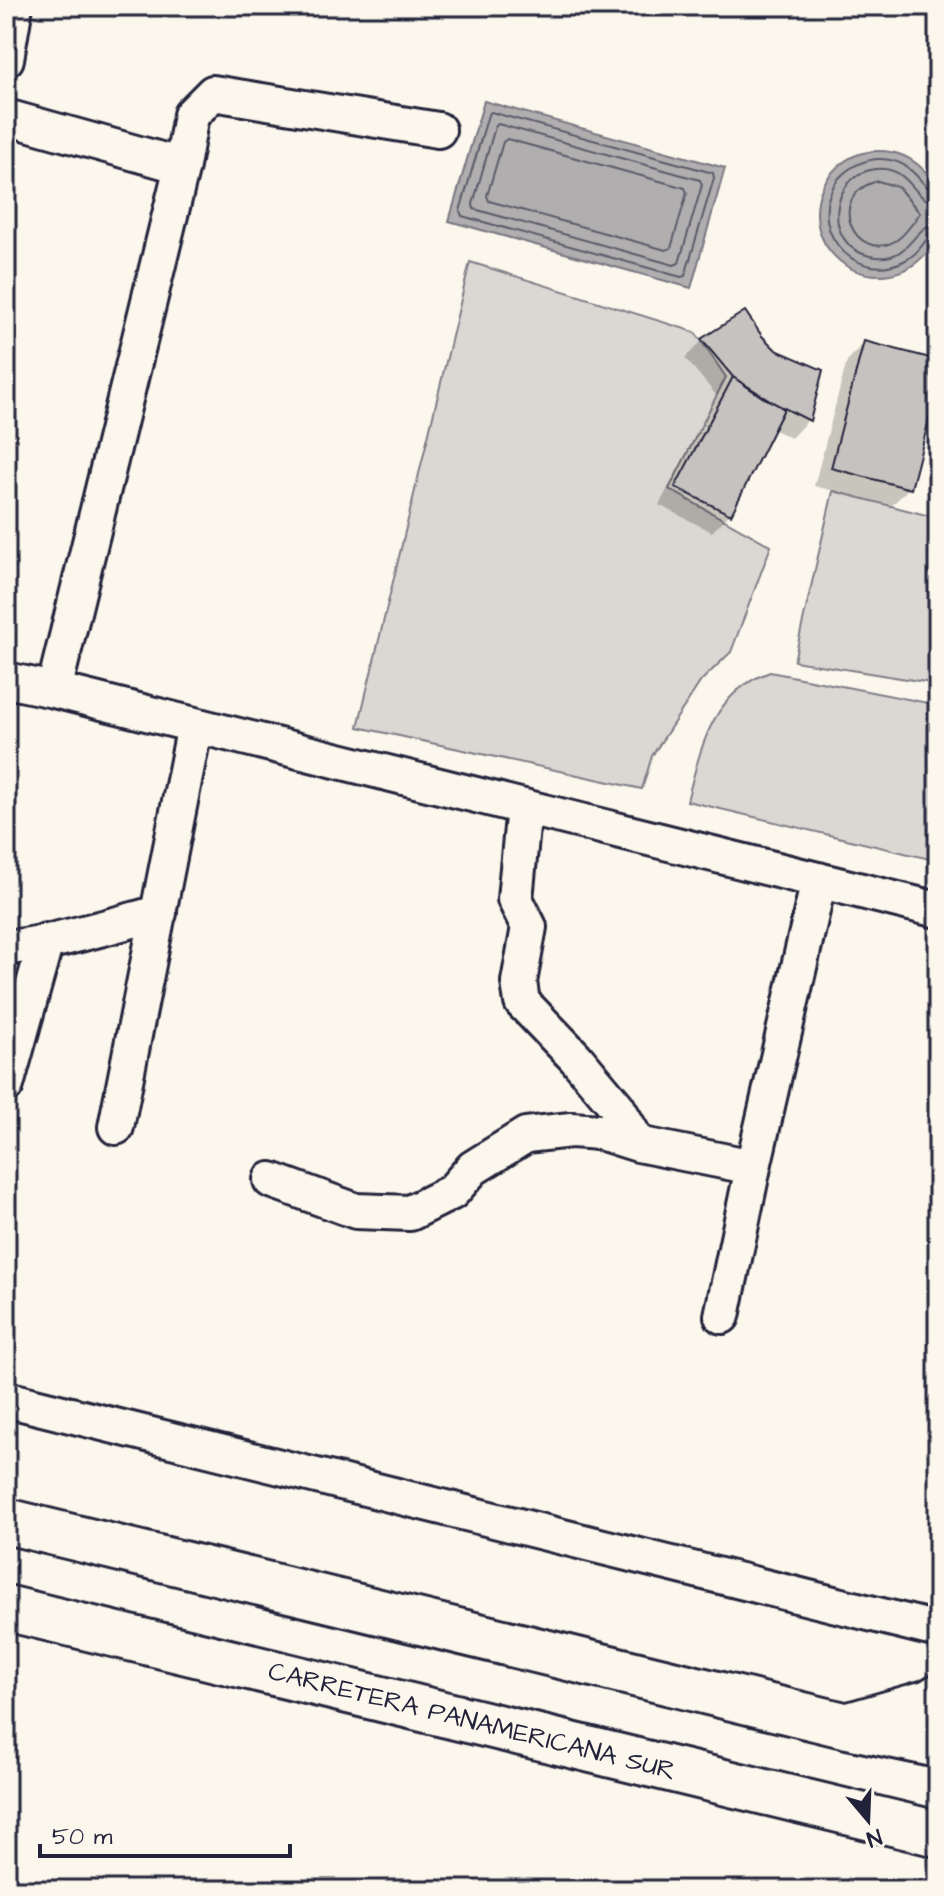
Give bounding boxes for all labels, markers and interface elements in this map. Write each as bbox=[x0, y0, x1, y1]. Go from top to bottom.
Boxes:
street label: CARRETERA PANAMERICANA SUR bbox=[265, 1653, 679, 1789]
north arrow bbox=[828, 1780, 908, 1860]
scale bar bbox=[40, 1808, 290, 1858]
text: 50 m bbox=[52, 1820, 113, 1854]
text: N bbox=[862, 1821, 886, 1854]

